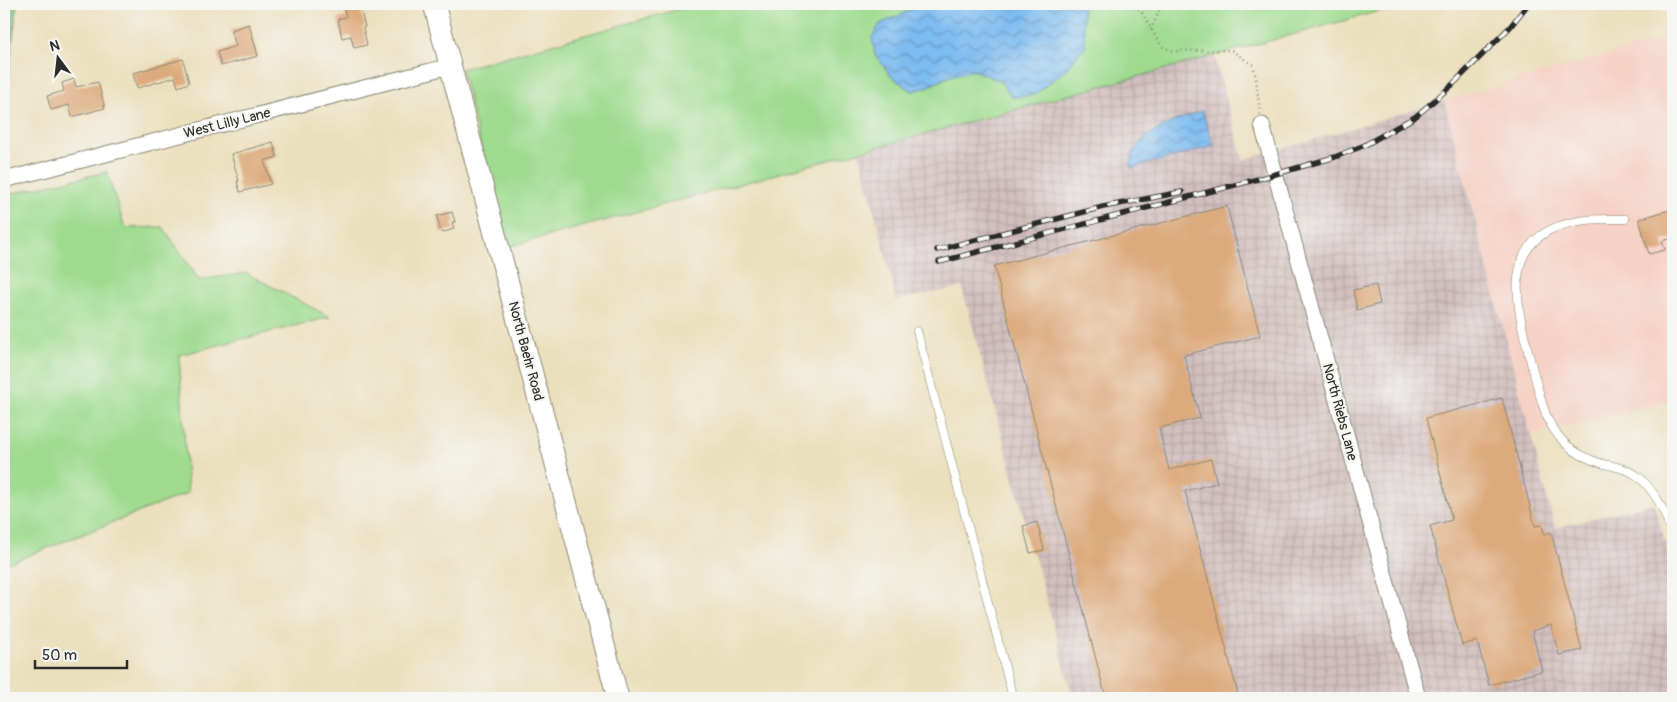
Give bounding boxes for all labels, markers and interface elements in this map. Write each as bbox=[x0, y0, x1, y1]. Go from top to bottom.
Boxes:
north arrow bbox=[32, 32, 82, 82]
text: N bbox=[48, 36, 62, 55]
street label: West Lilly Lane bbox=[182, 104, 272, 142]
street label: North Baehr Road bbox=[505, 299, 547, 403]
street label: North Riebs Lane bbox=[1319, 362, 1361, 462]
scale bar bbox=[35, 637, 128, 669]
text: 50 m bbox=[42, 646, 77, 665]

